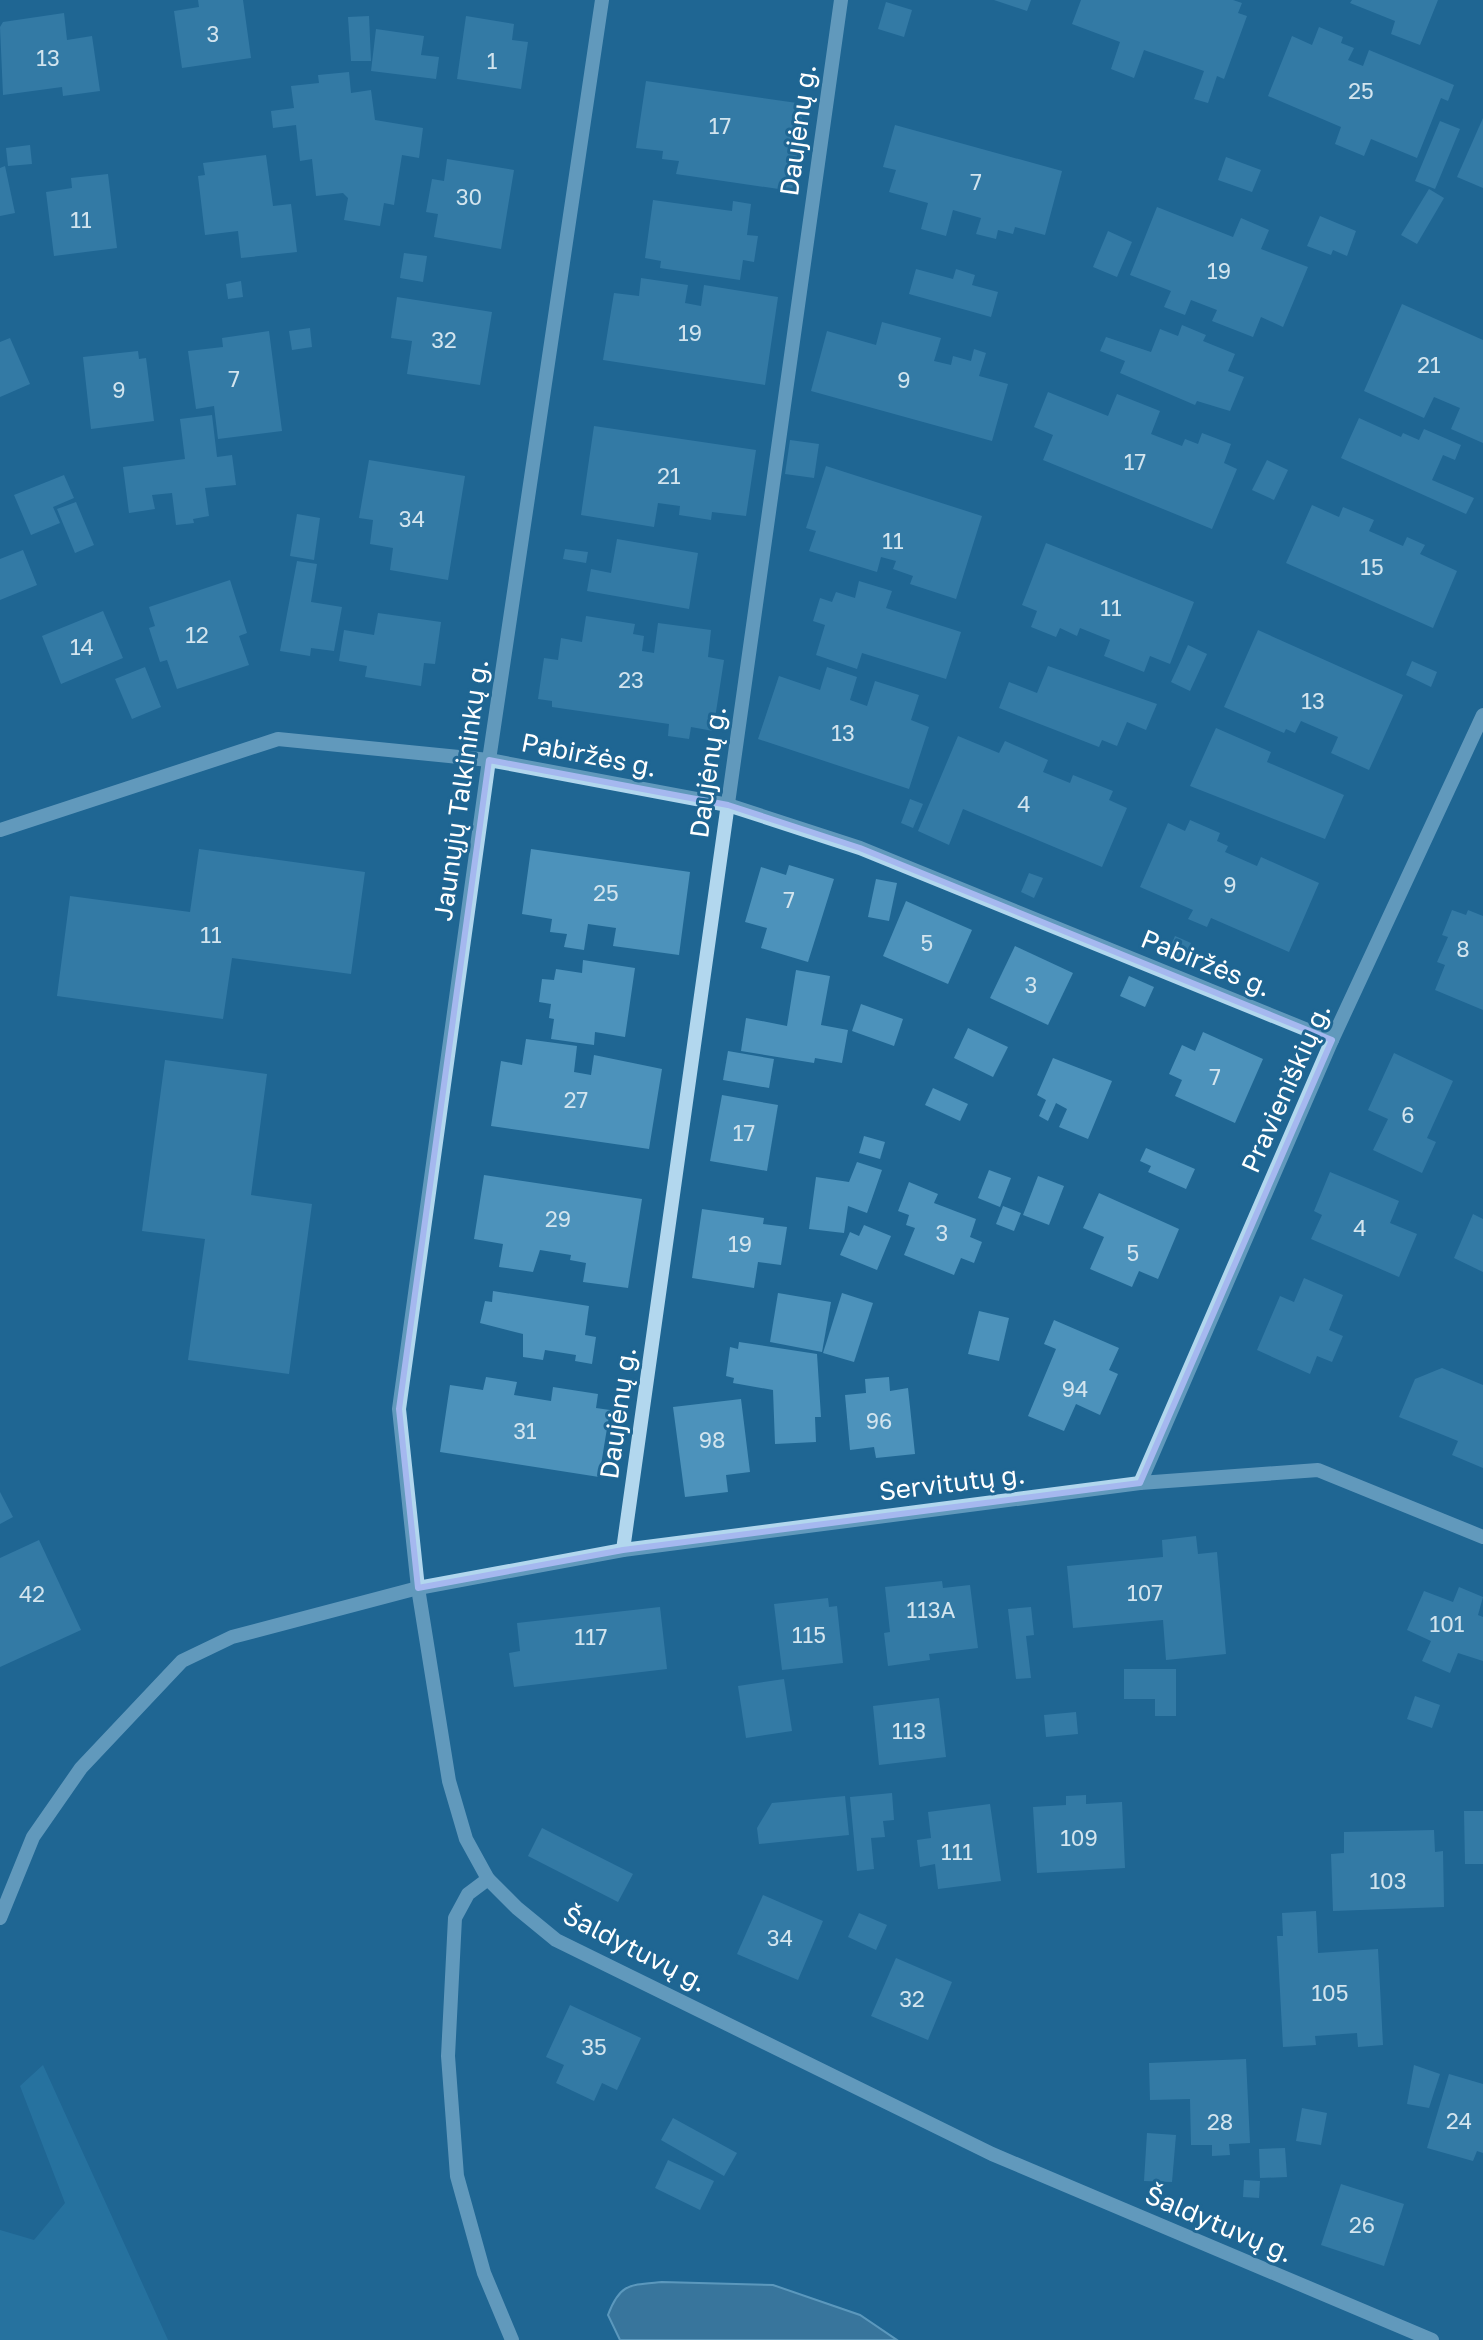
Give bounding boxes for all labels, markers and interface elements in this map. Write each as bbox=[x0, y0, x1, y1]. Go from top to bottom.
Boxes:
house number: 3 bbox=[207, 20, 219, 47]
house number: 13 bbox=[36, 44, 60, 71]
house number: 1 bbox=[487, 47, 498, 74]
street label: Daujėnų g. bbox=[773, 62, 822, 198]
house number: 25 bbox=[1348, 77, 1374, 104]
house number: 17 bbox=[709, 112, 731, 139]
house number: 7 bbox=[970, 168, 982, 195]
house number: 30 bbox=[456, 183, 482, 210]
house number: 11 bbox=[70, 206, 92, 233]
house number: 19 bbox=[1207, 257, 1231, 284]
house number: 19 bbox=[678, 319, 702, 346]
house number: 32 bbox=[431, 326, 457, 353]
house number: 21 bbox=[1417, 351, 1441, 378]
house number: 7 bbox=[228, 365, 240, 392]
house number: 9 bbox=[897, 366, 911, 393]
house number: 9 bbox=[112, 376, 126, 403]
house number: 17 bbox=[1124, 448, 1146, 475]
house number: 21 bbox=[657, 462, 681, 489]
house number: 34 bbox=[399, 505, 425, 532]
house number: 11 bbox=[882, 527, 904, 554]
house number: 15 bbox=[1360, 553, 1384, 580]
house number: 11 bbox=[1100, 594, 1122, 621]
house number: 12 bbox=[185, 621, 209, 648]
house number: 14 bbox=[70, 633, 94, 660]
street label: Jaunųjų Talkininkų g. bbox=[427, 657, 494, 923]
house number: 23 bbox=[618, 666, 644, 693]
house number: 13 bbox=[1301, 687, 1325, 714]
street label: Daujėnų g. bbox=[683, 704, 732, 840]
house number: 13 bbox=[831, 719, 855, 746]
street label: Pabiržės g. bbox=[519, 726, 659, 783]
house number: 4 bbox=[1017, 790, 1031, 817]
house number: 9 bbox=[1223, 871, 1237, 898]
house number: 25 bbox=[593, 879, 619, 906]
house number: 7 bbox=[783, 886, 795, 913]
house number: 11 bbox=[200, 921, 222, 948]
street label: Pabiržės g. bbox=[1137, 922, 1276, 1003]
house number: 5 bbox=[921, 929, 933, 956]
house number: 8 bbox=[1456, 935, 1470, 962]
house number: 3 bbox=[1025, 971, 1037, 998]
street label: Pravieniškių g. bbox=[1234, 998, 1337, 1177]
house number: 7 bbox=[1209, 1063, 1221, 1090]
house number: 27 bbox=[564, 1086, 588, 1113]
house number: 6 bbox=[1401, 1101, 1415, 1128]
house number: 17 bbox=[733, 1119, 755, 1146]
house number: 29 bbox=[545, 1205, 571, 1232]
house number: 4 bbox=[1353, 1214, 1367, 1241]
house number: 3 bbox=[936, 1219, 948, 1246]
house number: 19 bbox=[728, 1230, 752, 1257]
house number: 5 bbox=[1127, 1239, 1139, 1266]
street label: Daujėnų g. bbox=[593, 1345, 642, 1481]
house number: 94 bbox=[1062, 1375, 1088, 1402]
house number: 96 bbox=[866, 1407, 892, 1434]
house number: 31 bbox=[513, 1417, 537, 1444]
house number: 98 bbox=[699, 1426, 725, 1453]
street label: Servitutų g. bbox=[877, 1458, 1027, 1507]
house number: 107 bbox=[1127, 1579, 1163, 1606]
house number: 42 bbox=[19, 1580, 45, 1607]
house number: 113A bbox=[907, 1596, 956, 1623]
house number: 101 bbox=[1430, 1610, 1465, 1637]
house number: 115 bbox=[792, 1621, 826, 1648]
house number: 117 bbox=[574, 1623, 608, 1650]
house number: 113 bbox=[892, 1717, 926, 1744]
house number: 109 bbox=[1060, 1824, 1098, 1851]
house number: 111 bbox=[941, 1838, 973, 1865]
house number: 103 bbox=[1369, 1867, 1407, 1894]
street label: Šaldytuvų g. bbox=[558, 1899, 712, 1998]
house number: 34 bbox=[767, 1924, 793, 1951]
house number: 105 bbox=[1311, 1979, 1349, 2006]
house number: 32 bbox=[899, 1985, 925, 2012]
house number: 35 bbox=[581, 2033, 607, 2060]
house number: 24 bbox=[1446, 2107, 1472, 2134]
house number: 28 bbox=[1207, 2108, 1233, 2135]
street label: Šaldytuvų g. bbox=[1141, 2179, 1298, 2269]
house number: 26 bbox=[1349, 2211, 1375, 2238]

